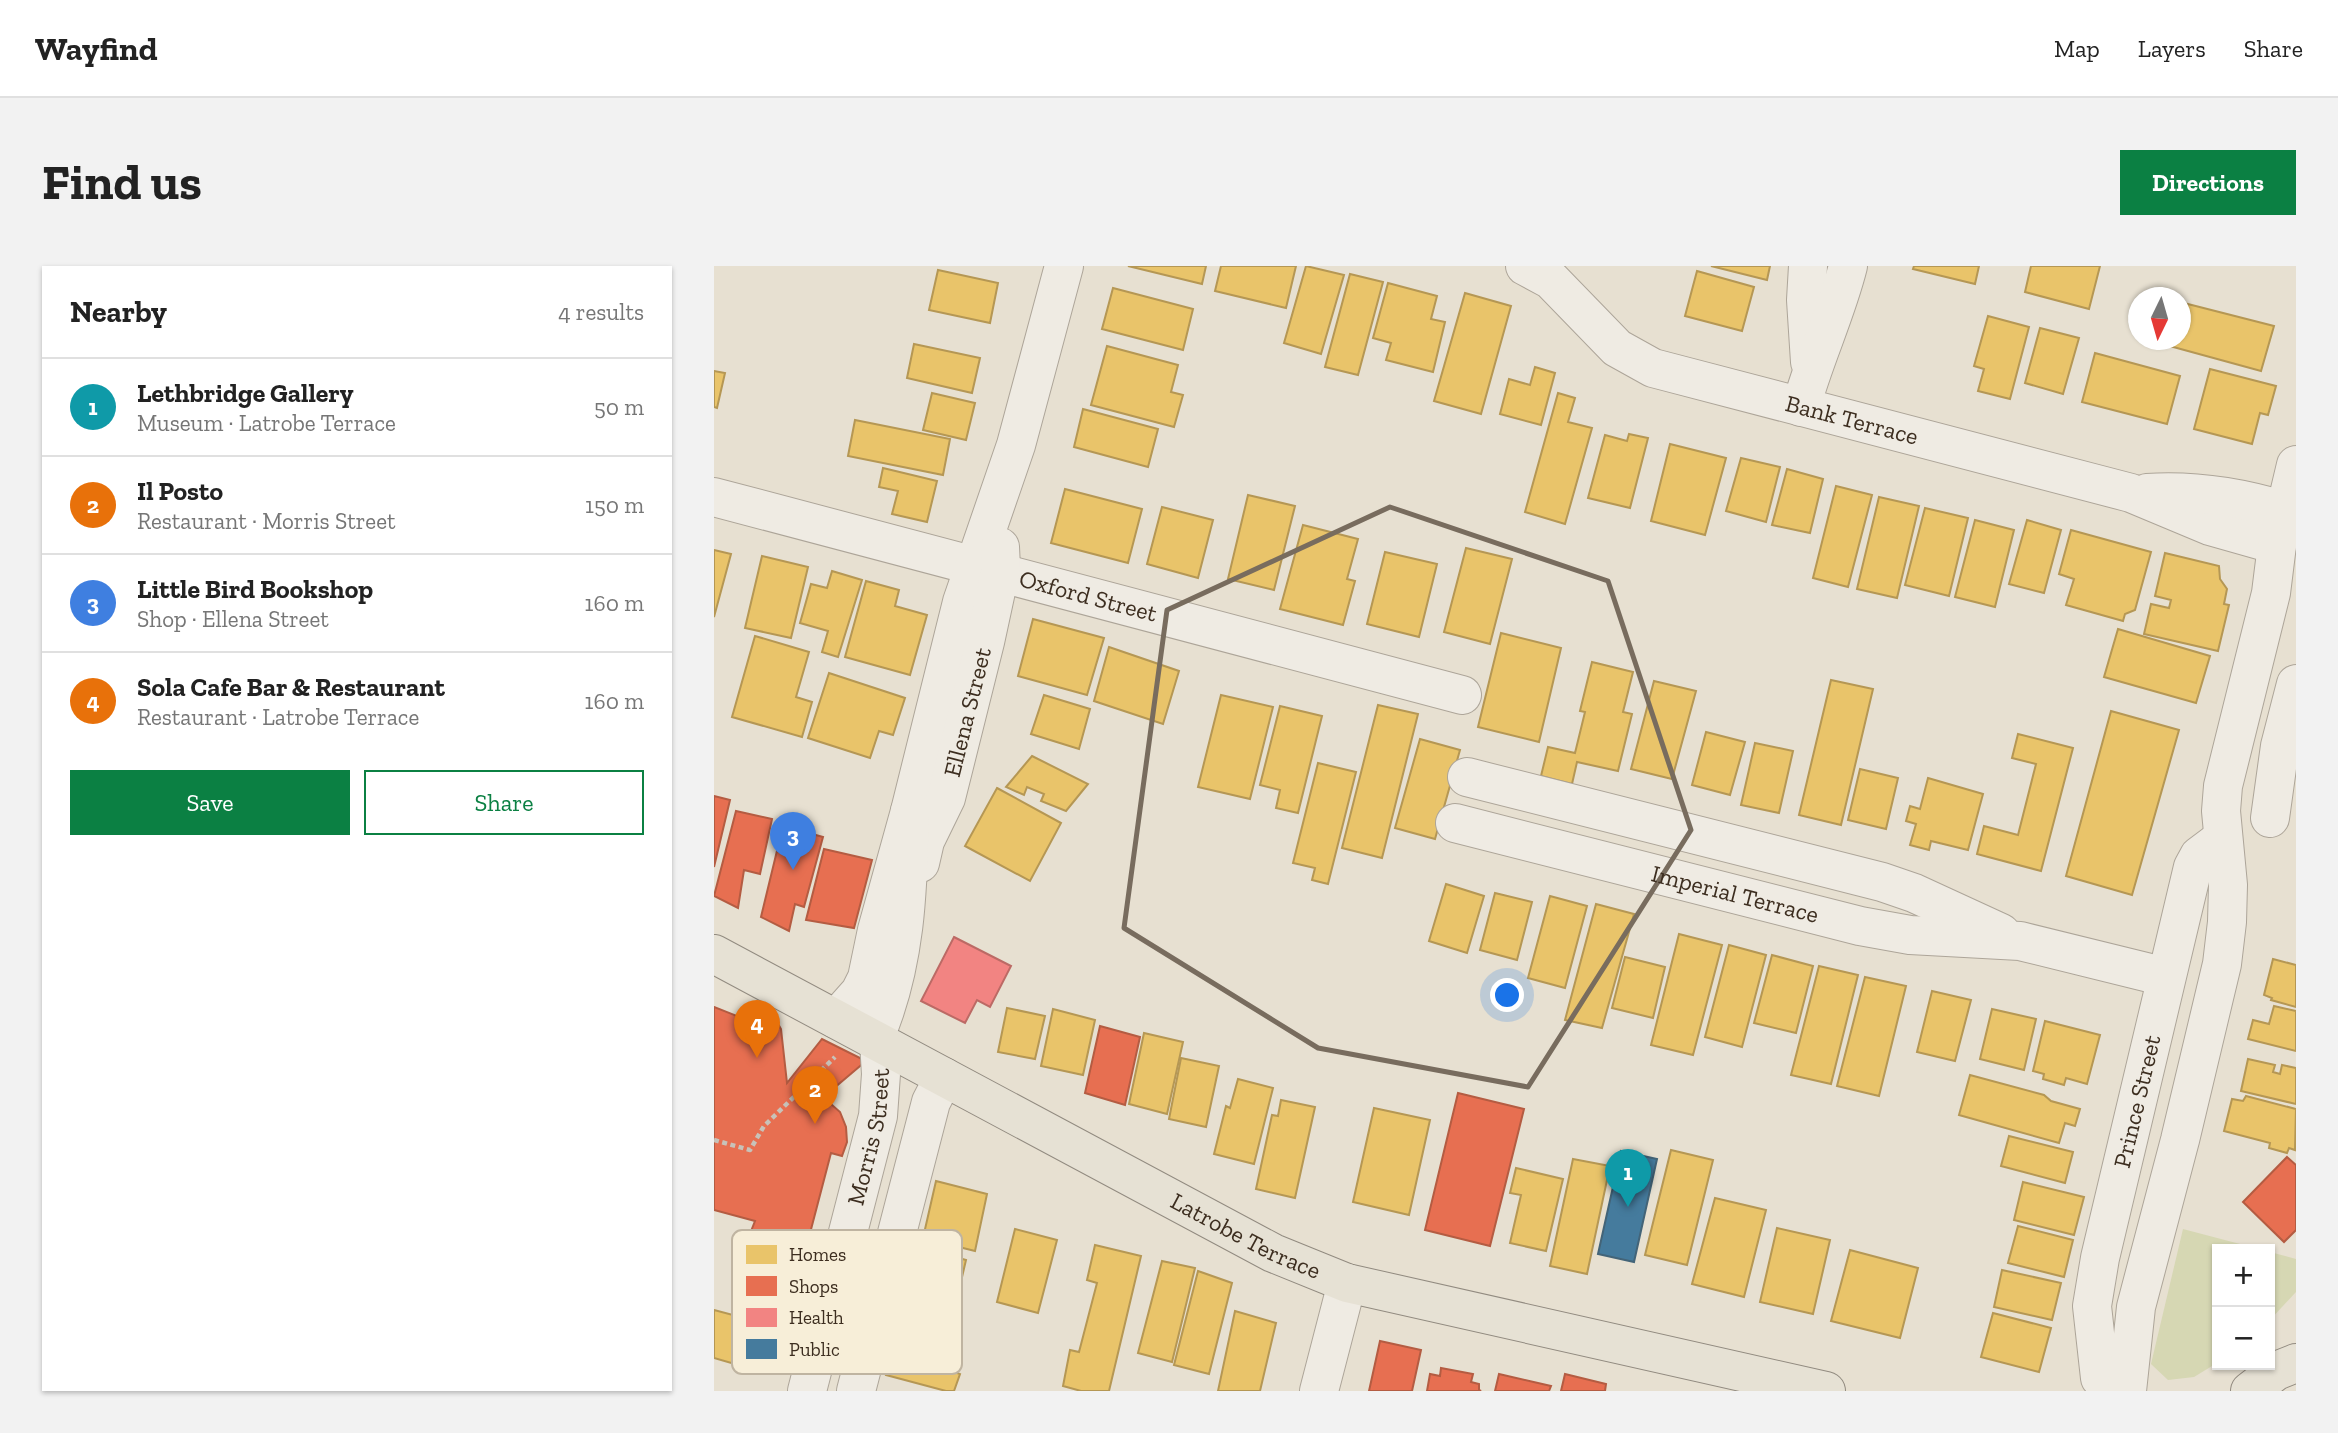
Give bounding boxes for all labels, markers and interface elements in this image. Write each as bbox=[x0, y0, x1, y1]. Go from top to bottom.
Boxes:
text: Wayfind bbox=[35, 29, 158, 68]
text: Map bbox=[2054, 34, 2100, 63]
text: Layers bbox=[2138, 34, 2206, 63]
text: Share bbox=[2244, 34, 2303, 63]
button: Directions bbox=[2120, 150, 2296, 215]
text: Find us bbox=[42, 153, 202, 212]
north arrow bbox=[2128, 287, 2191, 350]
text: Nearby bbox=[70, 294, 167, 330]
text: 4 results bbox=[558, 298, 644, 326]
text: Lethbridge Gallery bbox=[137, 377, 354, 409]
street label: Bank Terrace bbox=[1782, 388, 1922, 451]
text: 1 bbox=[88, 393, 98, 421]
text: 50 m bbox=[594, 393, 644, 421]
text: Museum · Latrobe Terrace bbox=[137, 409, 396, 437]
text: Il Posto bbox=[137, 475, 223, 507]
text: 2 bbox=[87, 491, 99, 519]
text: 150 m bbox=[585, 491, 644, 519]
text: Restaurant · Morris Street bbox=[137, 507, 396, 535]
street label: Oxford Street bbox=[1016, 563, 1160, 628]
text: Little Bird Bookshop bbox=[137, 573, 373, 605]
text: 3 bbox=[87, 589, 99, 617]
text: 160 m bbox=[585, 589, 644, 617]
text: Shop · Ellena Street bbox=[137, 605, 329, 633]
street label: Ellena Street bbox=[937, 644, 997, 780]
text: Sola Cafe Bar & Restaurant bbox=[137, 671, 445, 703]
text: 4 bbox=[86, 687, 100, 715]
text: 160 m bbox=[585, 687, 644, 715]
text: Restaurant · Latrobe Terrace bbox=[137, 703, 419, 731]
button: Save bbox=[70, 770, 350, 835]
button: Share bbox=[364, 770, 644, 835]
pin: 3 bbox=[770, 812, 816, 870]
street label: Imperial Terrace bbox=[1648, 859, 1822, 929]
your location bbox=[1490, 978, 1524, 1012]
pin: 4 bbox=[734, 1000, 780, 1058]
street label: Prince Street bbox=[2107, 1032, 2167, 1171]
pin: 2 bbox=[792, 1066, 838, 1124]
street label: Morris Street bbox=[841, 1068, 895, 1208]
pin: 1 bbox=[1605, 1149, 1651, 1207]
street label: Latrobe Terrace bbox=[1166, 1186, 1325, 1285]
legend bbox=[732, 1230, 962, 1374]
text: Homes bbox=[789, 1243, 846, 1266]
map controls bbox=[2212, 1244, 2275, 1370]
button: + bbox=[2212, 1244, 2275, 1307]
text: Shops bbox=[789, 1275, 838, 1298]
text: Health bbox=[789, 1306, 844, 1329]
button: − bbox=[2212, 1307, 2275, 1370]
text: Public bbox=[789, 1338, 840, 1361]

